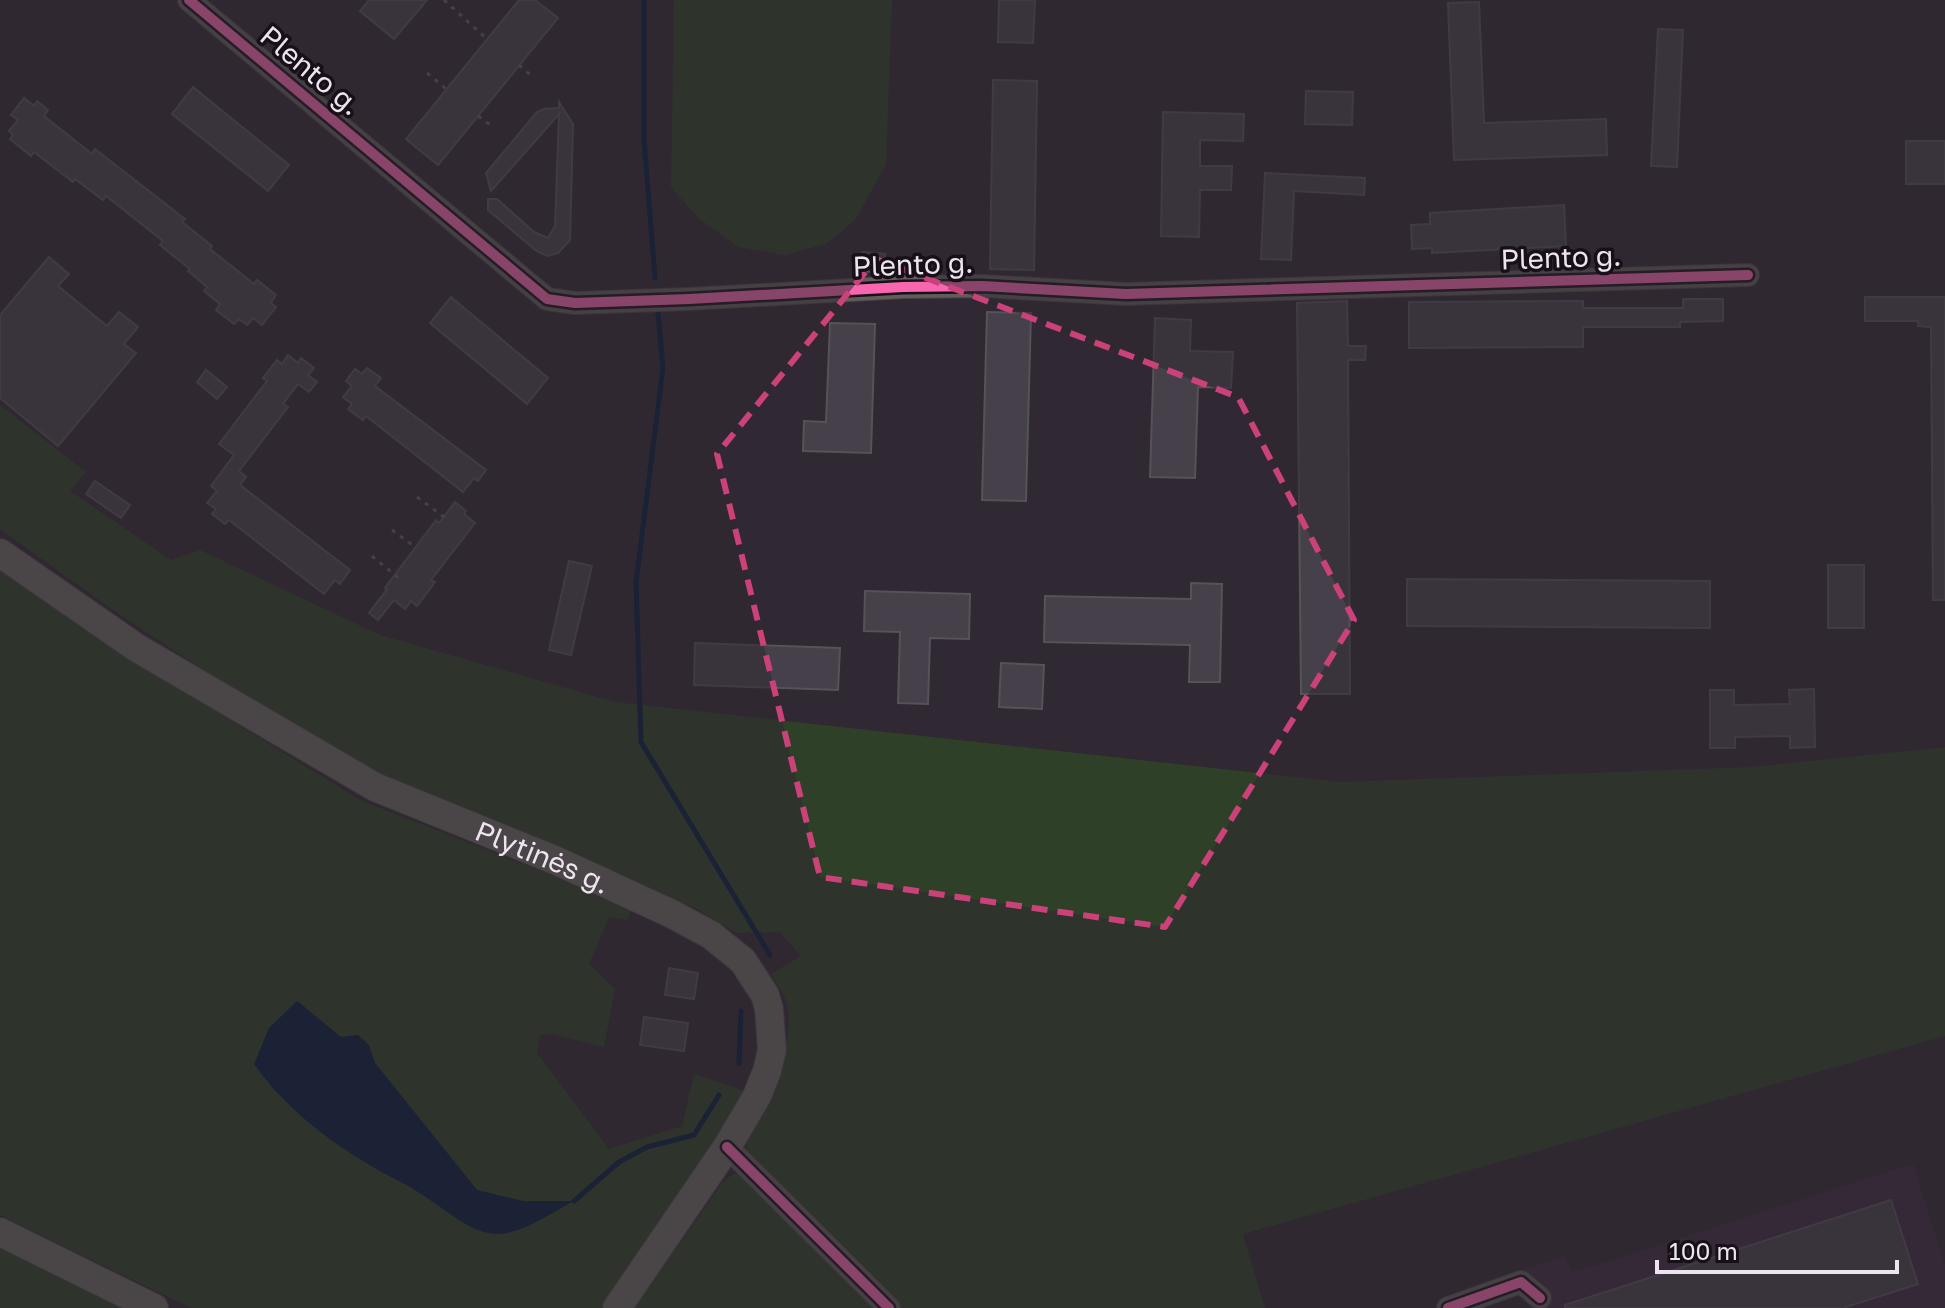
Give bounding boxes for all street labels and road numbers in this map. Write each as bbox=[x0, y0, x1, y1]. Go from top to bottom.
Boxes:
street label: Plento g. bbox=[254, 19, 368, 121]
street label: Plento g. bbox=[1500, 238, 1622, 276]
street label: Plento g. bbox=[852, 245, 974, 283]
street label: Plytinės g. bbox=[471, 813, 615, 900]

